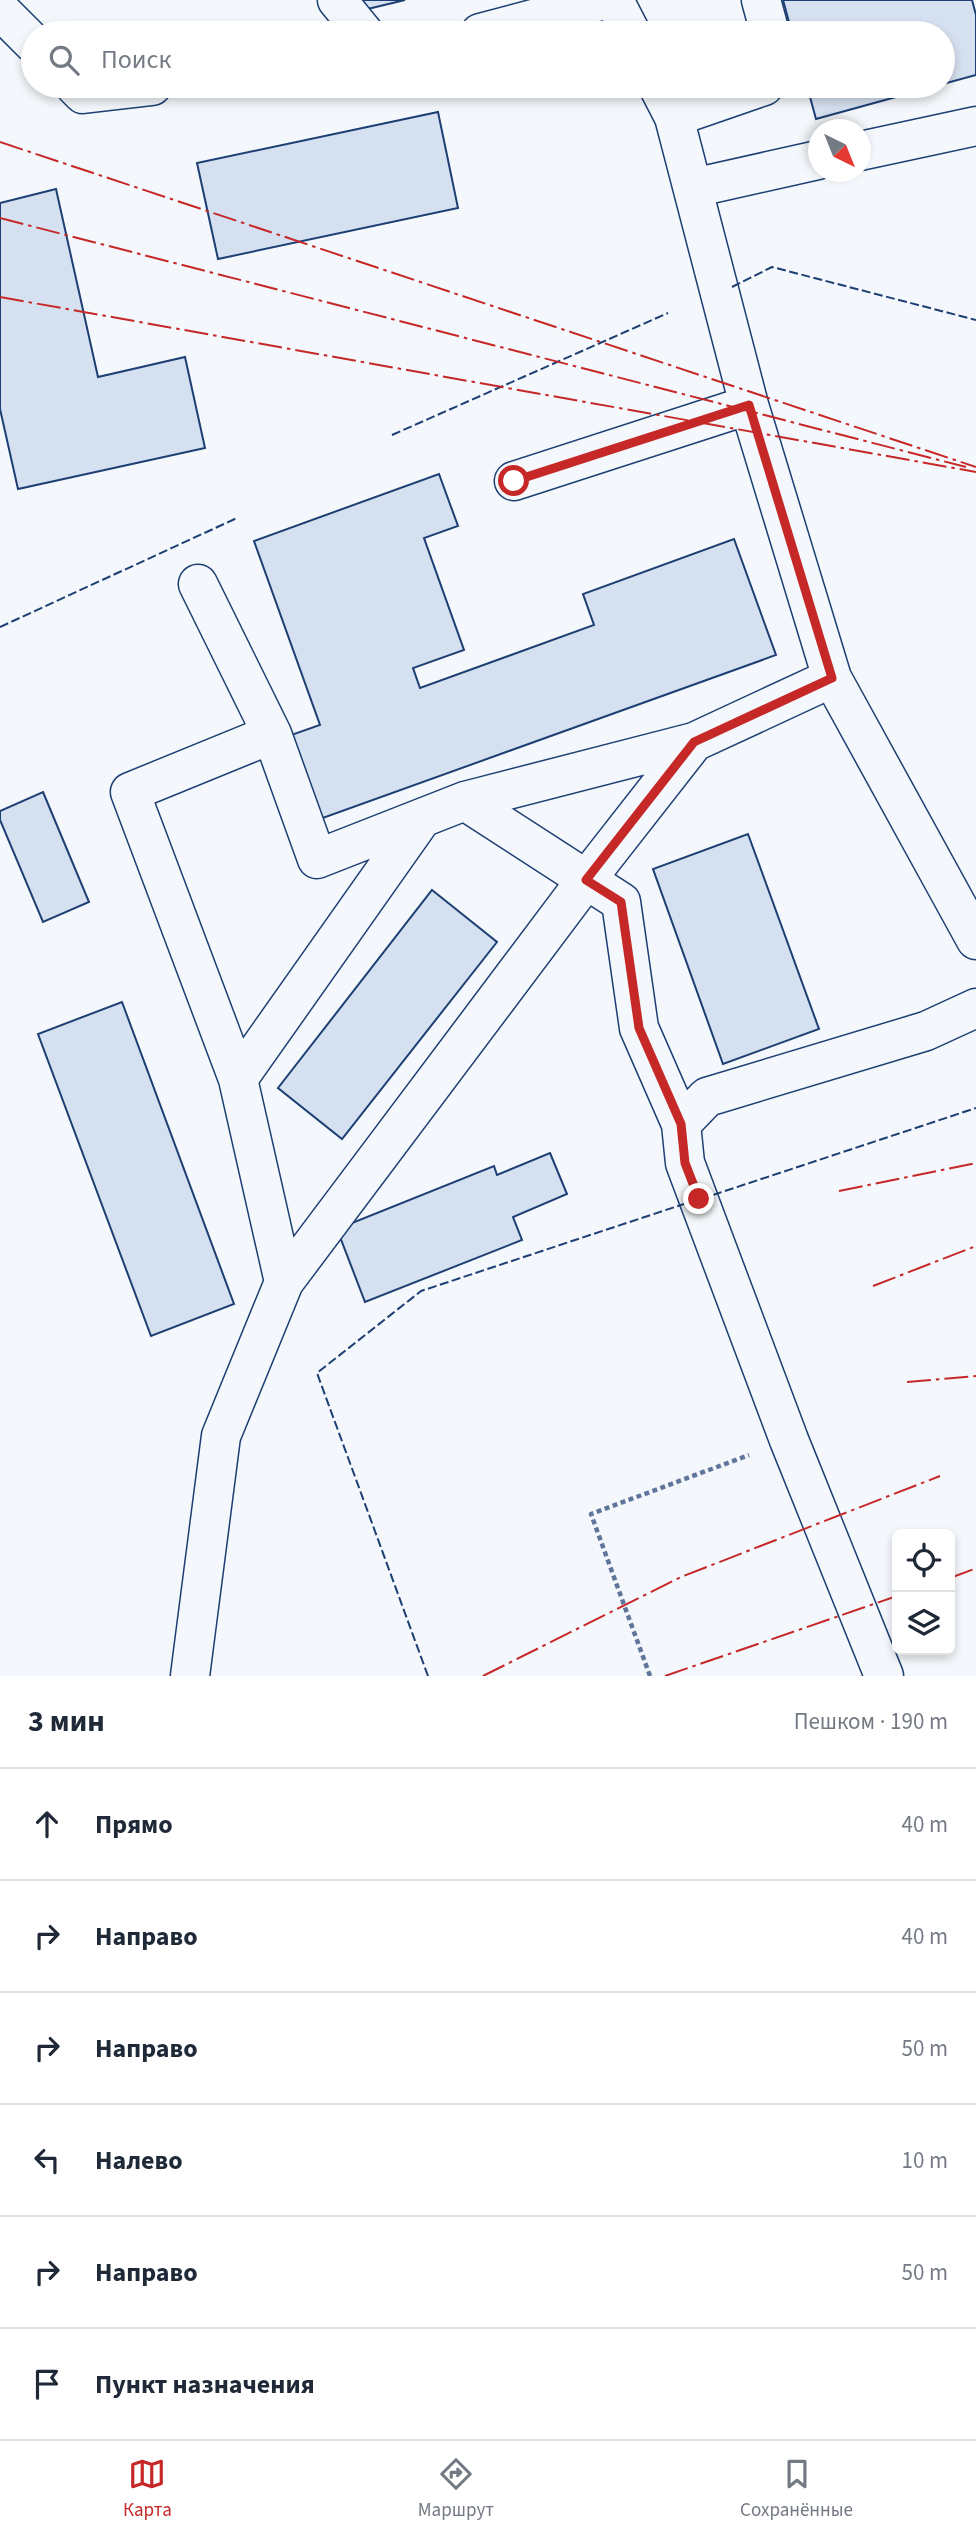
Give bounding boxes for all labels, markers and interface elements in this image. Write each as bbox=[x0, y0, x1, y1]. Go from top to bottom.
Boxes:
search box bbox=[21, 21, 955, 98]
icon: search bbox=[45, 41, 83, 79]
text: Поиск bbox=[101, 41, 171, 78]
north arrow bbox=[808, 119, 871, 182]
route start bbox=[498, 465, 529, 496]
route end bbox=[683, 1183, 714, 1214]
map controls bbox=[892, 1529, 955, 1655]
button: locate bbox=[892, 1529, 955, 1592]
button: layers bbox=[892, 1592, 955, 1655]
text: 3 мин bbox=[28, 1700, 105, 1743]
text: Пешком · 190 m bbox=[794, 1705, 948, 1738]
icon: ahead bbox=[28, 1805, 66, 1843]
text: Прямо bbox=[95, 1806, 173, 1843]
text: 40 m bbox=[901, 1808, 948, 1841]
icon: right bbox=[28, 1917, 66, 1955]
text: Направо bbox=[95, 1918, 198, 1955]
text: 40 m bbox=[901, 1920, 948, 1953]
icon: right bbox=[28, 2029, 66, 2067]
text: Направо bbox=[95, 2030, 198, 2067]
text: 50 m bbox=[901, 2032, 948, 2065]
icon: left bbox=[28, 2141, 66, 2179]
text: Налево bbox=[95, 2142, 183, 2179]
text: 10 m bbox=[901, 2144, 948, 2177]
icon: right bbox=[28, 2253, 66, 2291]
text: Направо bbox=[95, 2254, 198, 2291]
text: 50 m bbox=[901, 2256, 948, 2289]
icon: arrive bbox=[28, 2365, 66, 2403]
text: Пункт назначения bbox=[95, 2366, 315, 2403]
tab: Карта bbox=[123, 2455, 172, 2524]
tab: Маршрут bbox=[418, 2455, 494, 2524]
tab: Сохранённые bbox=[740, 2455, 853, 2524]

